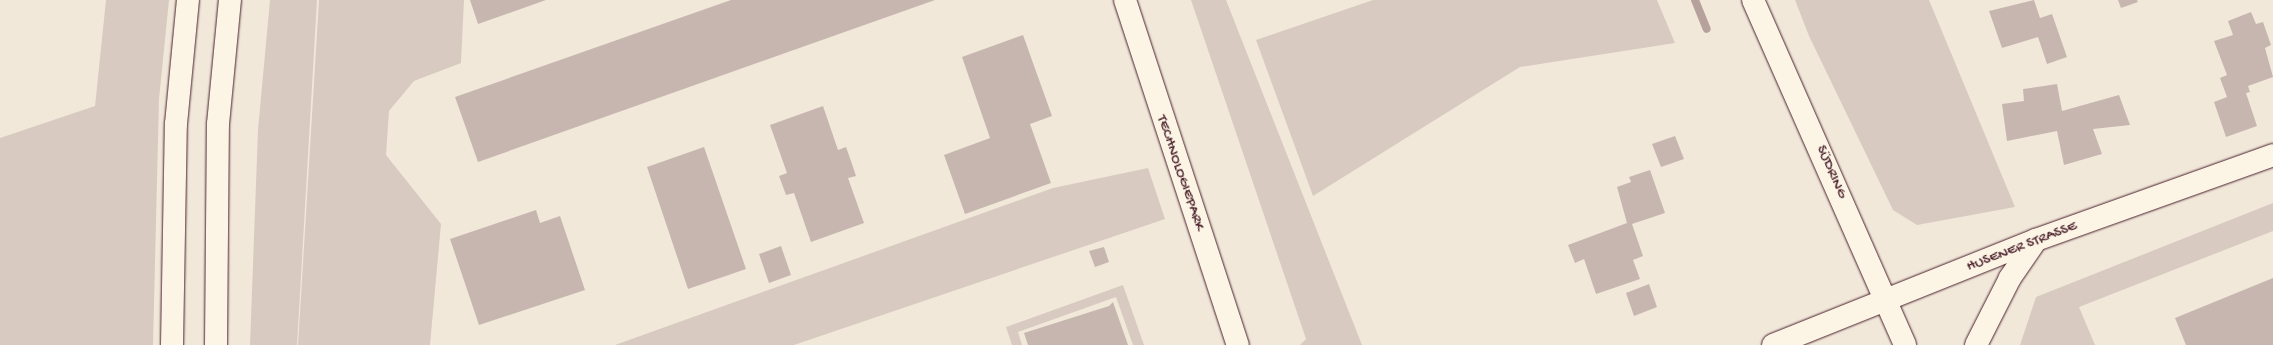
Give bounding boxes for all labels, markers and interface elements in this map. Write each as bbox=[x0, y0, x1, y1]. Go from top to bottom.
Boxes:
street label: TECHNOLOGIEPARK bbox=[1152, 113, 1208, 233]
street label: SÜDRING bbox=[1811, 143, 1851, 201]
street label: HUSENER STRASSE bbox=[1964, 218, 2080, 276]

